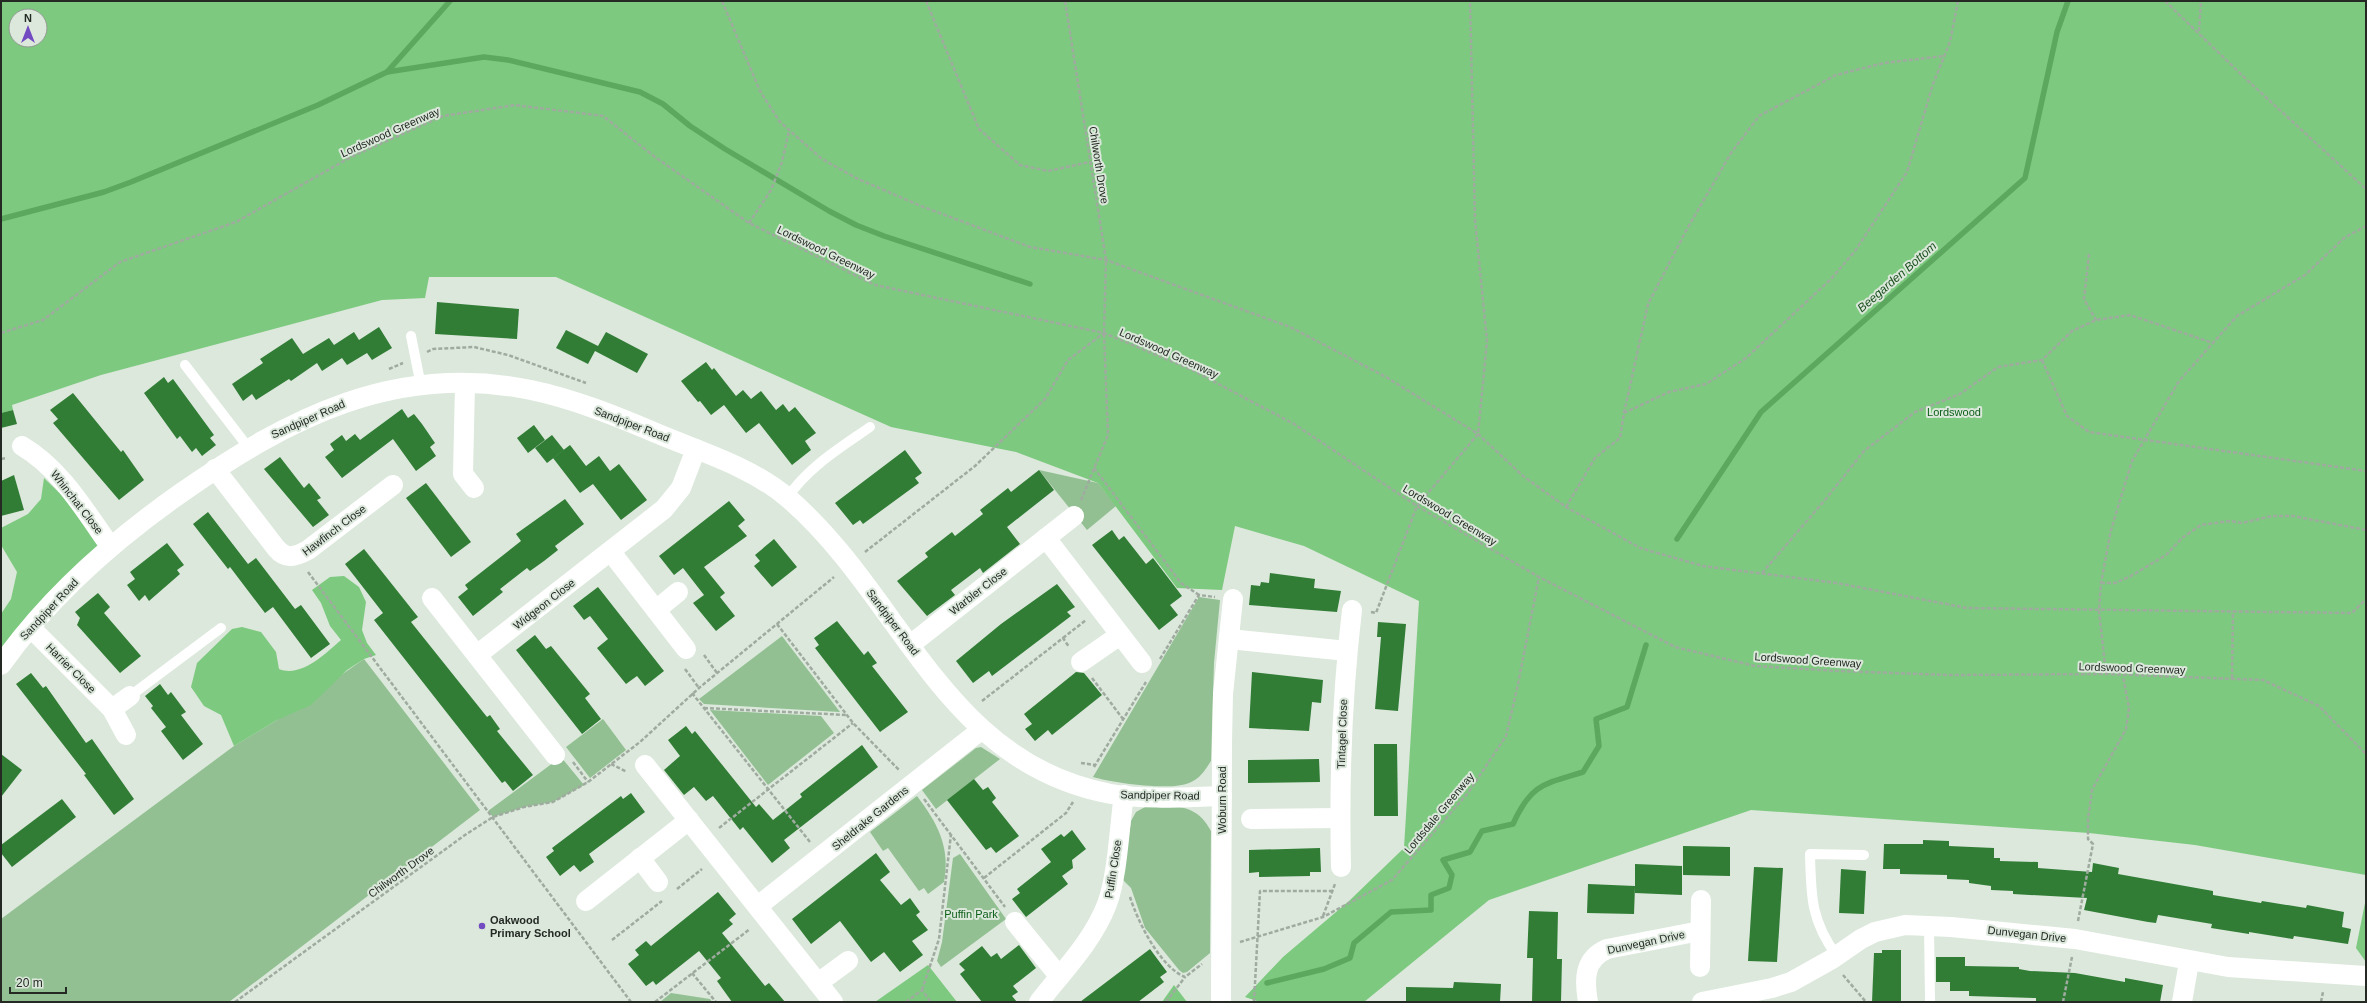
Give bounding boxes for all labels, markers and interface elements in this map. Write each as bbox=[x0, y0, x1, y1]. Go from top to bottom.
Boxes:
north arrow bbox=[8, 8, 48, 48]
text: N bbox=[24, 12, 32, 24]
street label: Lordswood Greenway bbox=[339, 105, 442, 159]
street label: Chilworth Drove bbox=[1087, 125, 1111, 205]
street label: Lordswood Greenway bbox=[775, 223, 877, 281]
water label: Beegarden Bottom bbox=[1855, 239, 1939, 315]
street label: Lordswood Greenway bbox=[1118, 326, 1221, 380]
street label: Sandpiper Road bbox=[269, 397, 347, 441]
street label: Sandpiper Road bbox=[593, 404, 671, 444]
park label: Lordswood bbox=[1927, 406, 1981, 418]
street label: Whinchat Close bbox=[49, 468, 105, 536]
street label: Lordswood Greenway bbox=[1401, 482, 1499, 548]
street label: Hawfinch Close bbox=[300, 502, 368, 558]
street label: Warbler Close bbox=[947, 565, 1009, 617]
street label: Sandpiper Road bbox=[17, 576, 81, 642]
street label: Widgeon Close bbox=[511, 576, 577, 632]
street label: Sandpiper Road bbox=[864, 587, 922, 657]
street label: Harrier Close bbox=[44, 641, 98, 695]
street label: Lordswood Greenway bbox=[1754, 650, 1862, 670]
street label: Lordswood Greenway bbox=[2078, 660, 2186, 676]
street label: Tintagel Close bbox=[1335, 699, 1349, 769]
street label: Woburn Road bbox=[1216, 766, 1228, 834]
street label: Lordsdale Greenway bbox=[1402, 770, 1477, 856]
street label: Sheldrake Gardens bbox=[829, 783, 911, 852]
street label: Sandpiper Road bbox=[1120, 788, 1200, 802]
street label: Puffin Close bbox=[1102, 839, 1124, 899]
street label: Chilworth Drove bbox=[366, 844, 436, 900]
park label: Puffin Park bbox=[944, 908, 998, 920]
place label: Oakwood Primary School bbox=[490, 914, 571, 939]
marker: Oakwood Primary School bbox=[477, 921, 487, 931]
street label: Dunvegan Drive bbox=[1987, 924, 2067, 944]
street label: Dunvegan Drive bbox=[1606, 928, 1686, 956]
scale bar bbox=[10, 969, 66, 995]
text: 20 m bbox=[16, 976, 43, 990]

